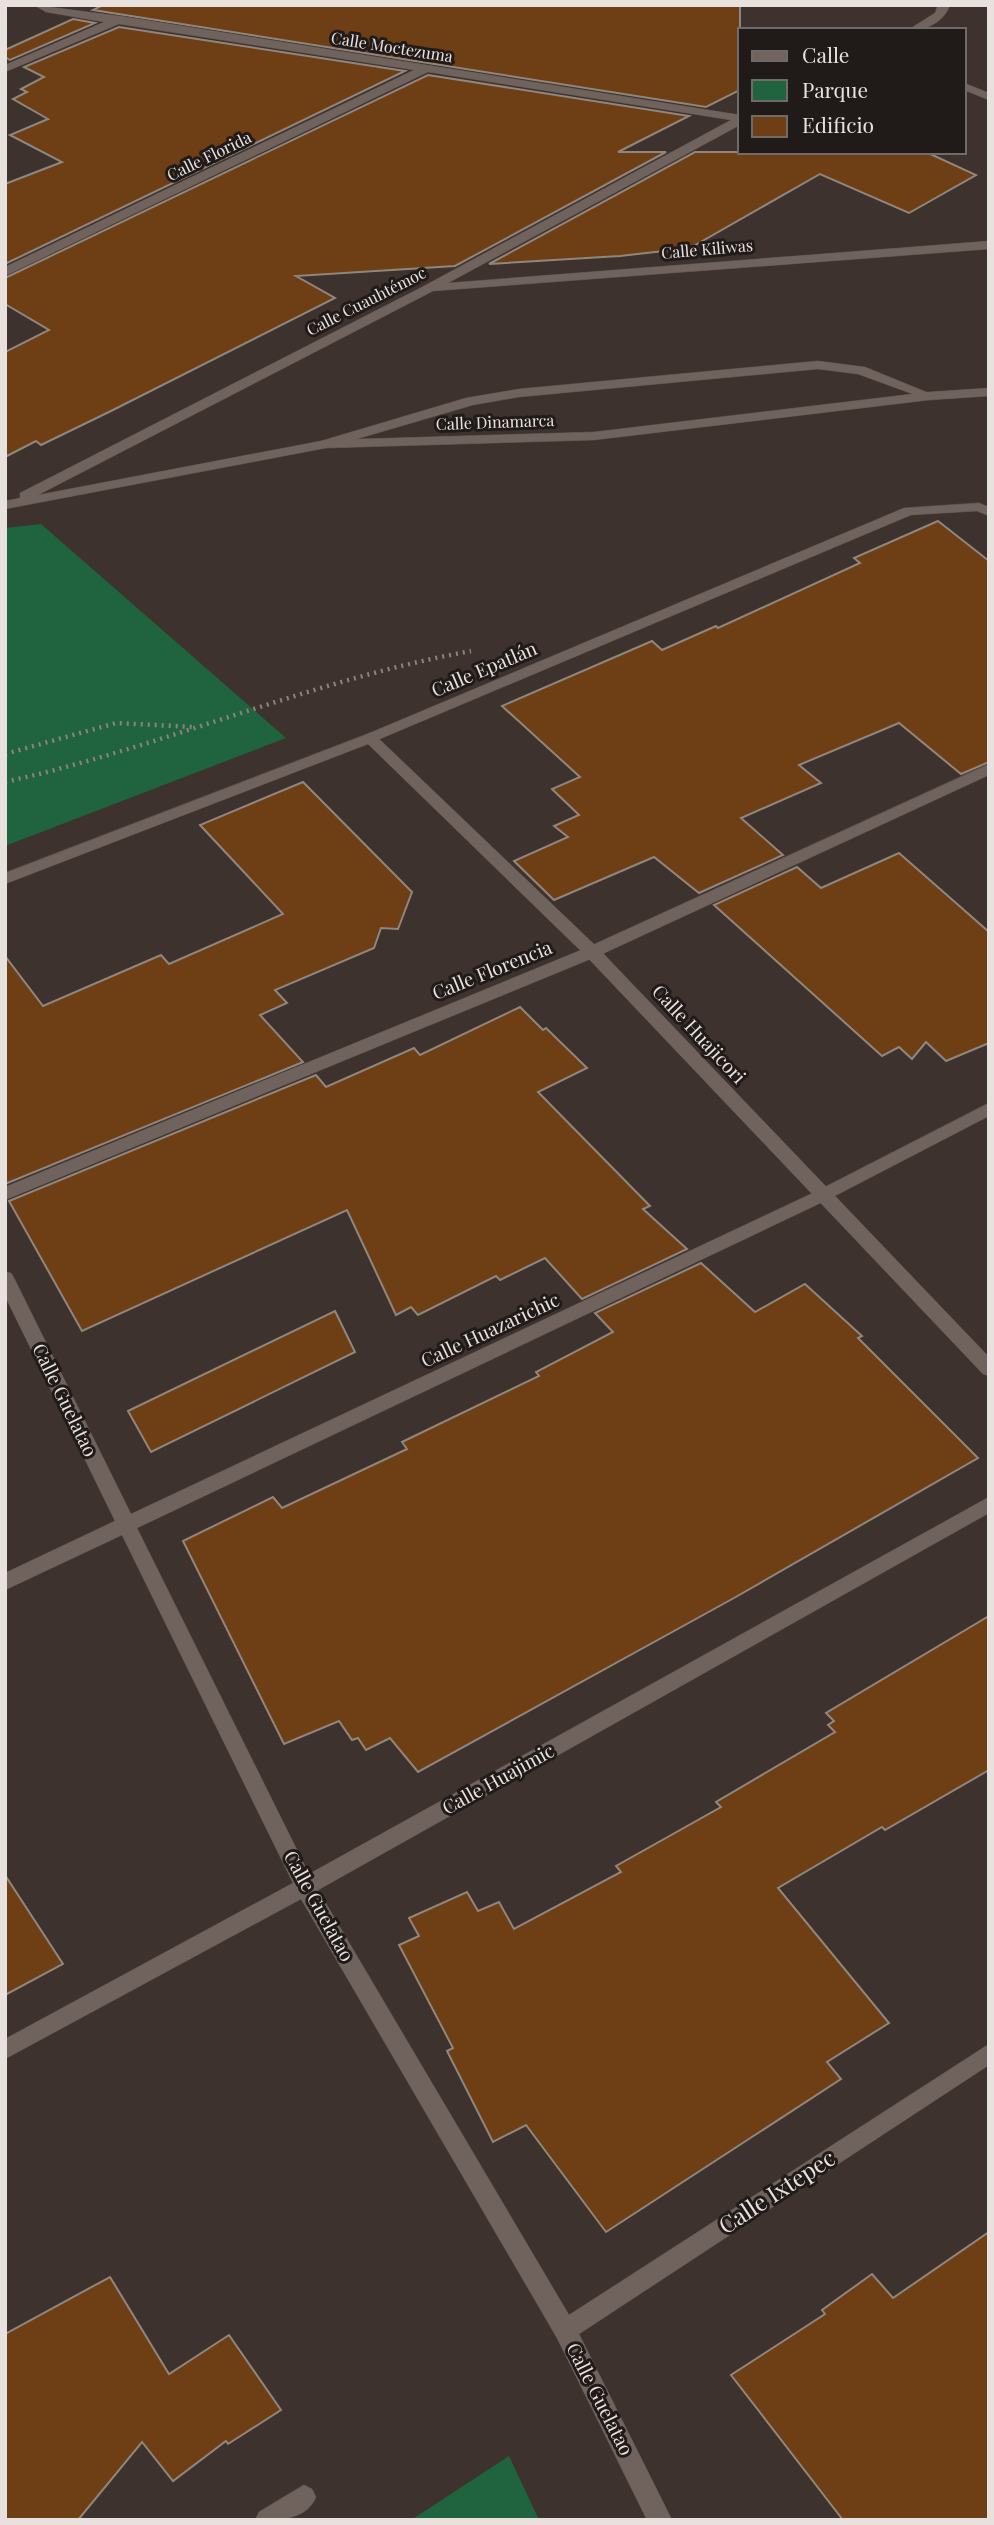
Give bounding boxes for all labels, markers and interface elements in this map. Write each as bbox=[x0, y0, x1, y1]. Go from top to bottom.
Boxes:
street label: Calle Moctezuma bbox=[330, 27, 455, 67]
legend bbox=[738, 28, 966, 154]
text: Calle bbox=[802, 40, 849, 68]
text: Parque bbox=[802, 75, 868, 103]
text: Edificio bbox=[802, 110, 874, 138]
street label: Calle Florida bbox=[163, 126, 254, 185]
street label: Calle Kiliwas bbox=[660, 234, 754, 263]
street label: Calle Cuauhtémoc bbox=[302, 261, 429, 340]
street label: Calle Dinamarca bbox=[435, 409, 555, 434]
street label: Calle Epatlán bbox=[427, 634, 541, 702]
street label: Calle Florencia bbox=[428, 933, 556, 1005]
street label: Calle Huajicori bbox=[647, 978, 753, 1089]
street label: Calle Huazarichic bbox=[416, 1286, 563, 1373]
street label: Calle Guelatao bbox=[27, 1339, 105, 1461]
street label: Calle Huajimic bbox=[437, 1737, 558, 1820]
street label: Calle Guelatao bbox=[279, 1845, 361, 1966]
street label: Calle Ixtepec bbox=[712, 2141, 841, 2240]
street label: Calle Guelatao bbox=[561, 2338, 640, 2459]

